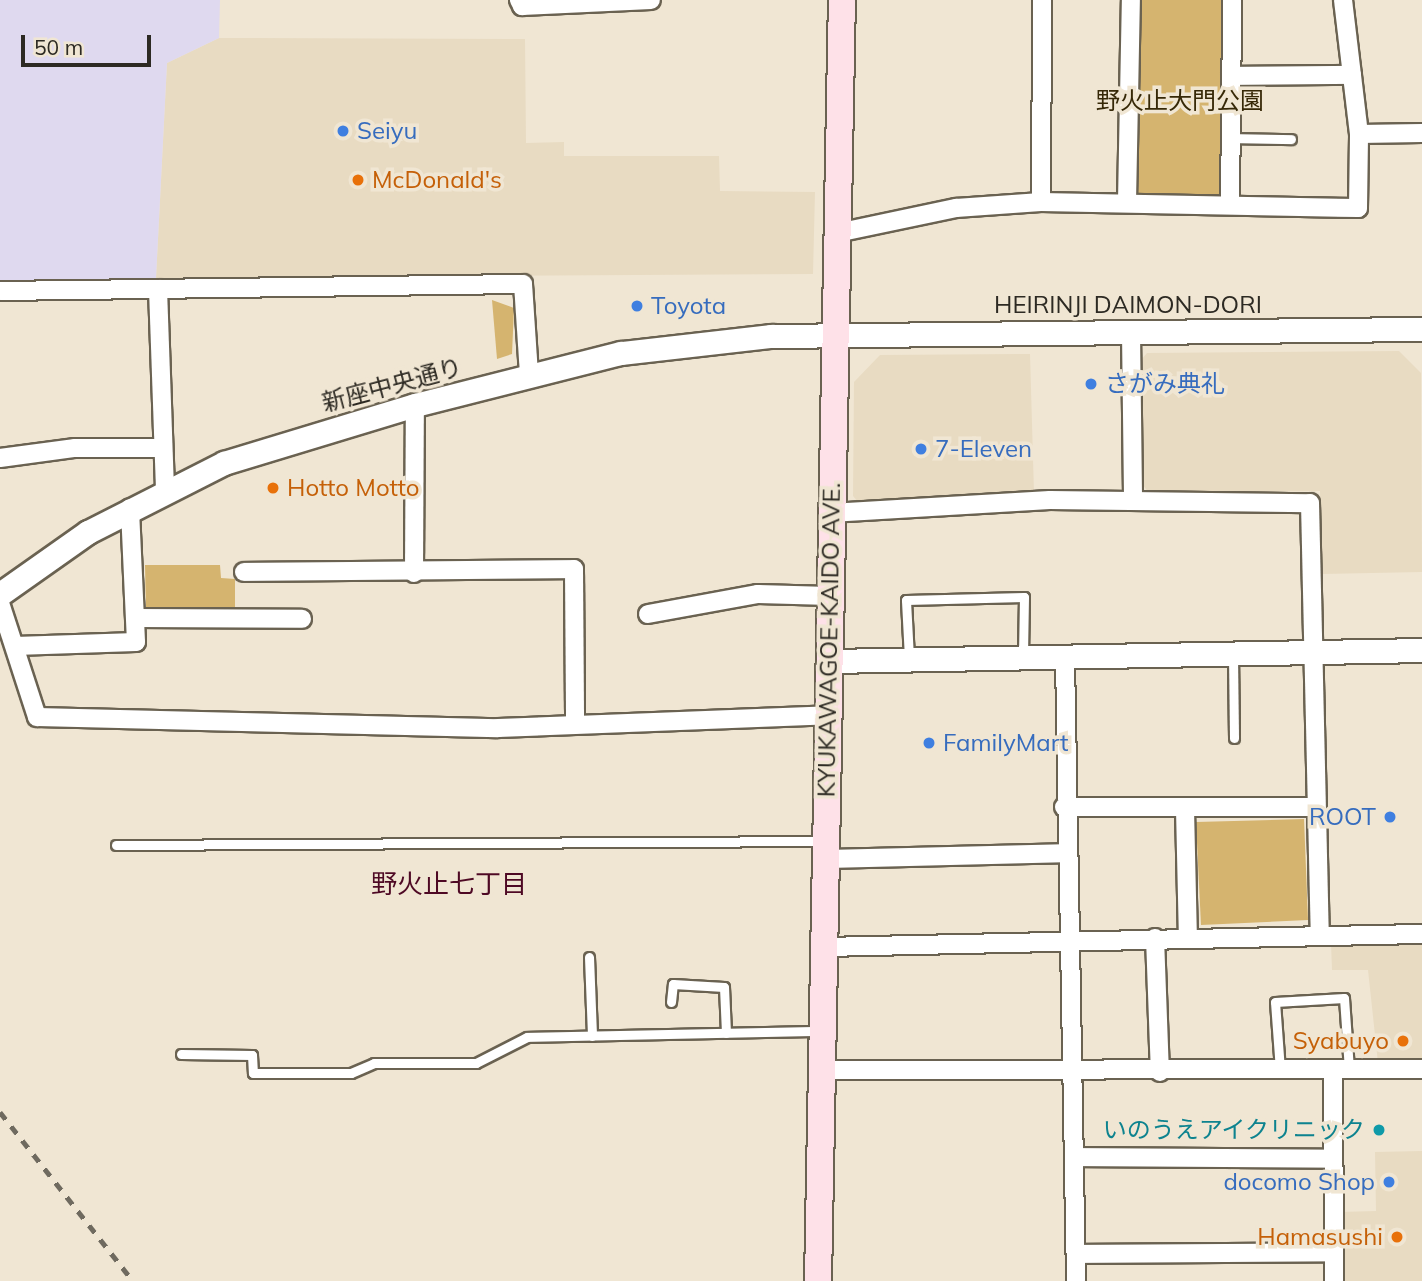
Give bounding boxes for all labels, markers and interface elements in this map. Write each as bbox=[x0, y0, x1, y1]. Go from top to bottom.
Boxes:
scale bar bbox=[24, 21, 154, 65]
text: 50 m bbox=[34, 34, 83, 60]
park label: 野火止大門公園 bbox=[1096, 87, 1264, 115]
place label: Seiyu bbox=[357, 117, 417, 145]
marker: Seiyu bbox=[335, 123, 351, 139]
place label: McDonald's bbox=[372, 166, 502, 194]
marker: McDonald's bbox=[350, 172, 366, 188]
street label: HEIRINJI DAIMON-DORI bbox=[994, 291, 1262, 319]
place label: Toyota bbox=[651, 292, 726, 320]
marker: Toyota bbox=[629, 298, 645, 314]
street label: 新座中央通り bbox=[319, 352, 465, 418]
place label: さがみ典礼 bbox=[1105, 370, 1225, 398]
marker: さがみ典礼 bbox=[1083, 376, 1099, 392]
place label: 7-Eleven bbox=[935, 435, 1032, 463]
marker: 7-Eleven bbox=[913, 441, 929, 457]
place label: Hotto Motto bbox=[287, 474, 420, 502]
marker: Hotto Motto bbox=[265, 480, 281, 496]
street label: KYUKAWAGOE-KAIDO AVE. bbox=[812, 482, 846, 798]
place label: FamilyMart bbox=[943, 729, 1068, 757]
marker: FamilyMart bbox=[921, 735, 937, 751]
place label: ROOT bbox=[1309, 803, 1376, 831]
marker: ROOT bbox=[1382, 809, 1398, 825]
district label: 野火止七丁目 bbox=[371, 868, 527, 900]
place label: Syabuyo bbox=[1293, 1027, 1389, 1055]
marker: Syabuyo bbox=[1395, 1033, 1411, 1049]
place label: いのうえアイクリニック bbox=[1101, 1116, 1365, 1144]
marker: いのうえアイクリニック bbox=[1371, 1122, 1387, 1138]
place label: docomo Shop bbox=[1223, 1168, 1375, 1196]
marker: docomo Shop bbox=[1381, 1174, 1397, 1190]
place label: Hamasushi bbox=[1257, 1223, 1383, 1251]
marker: Hamasushi bbox=[1389, 1229, 1405, 1245]

